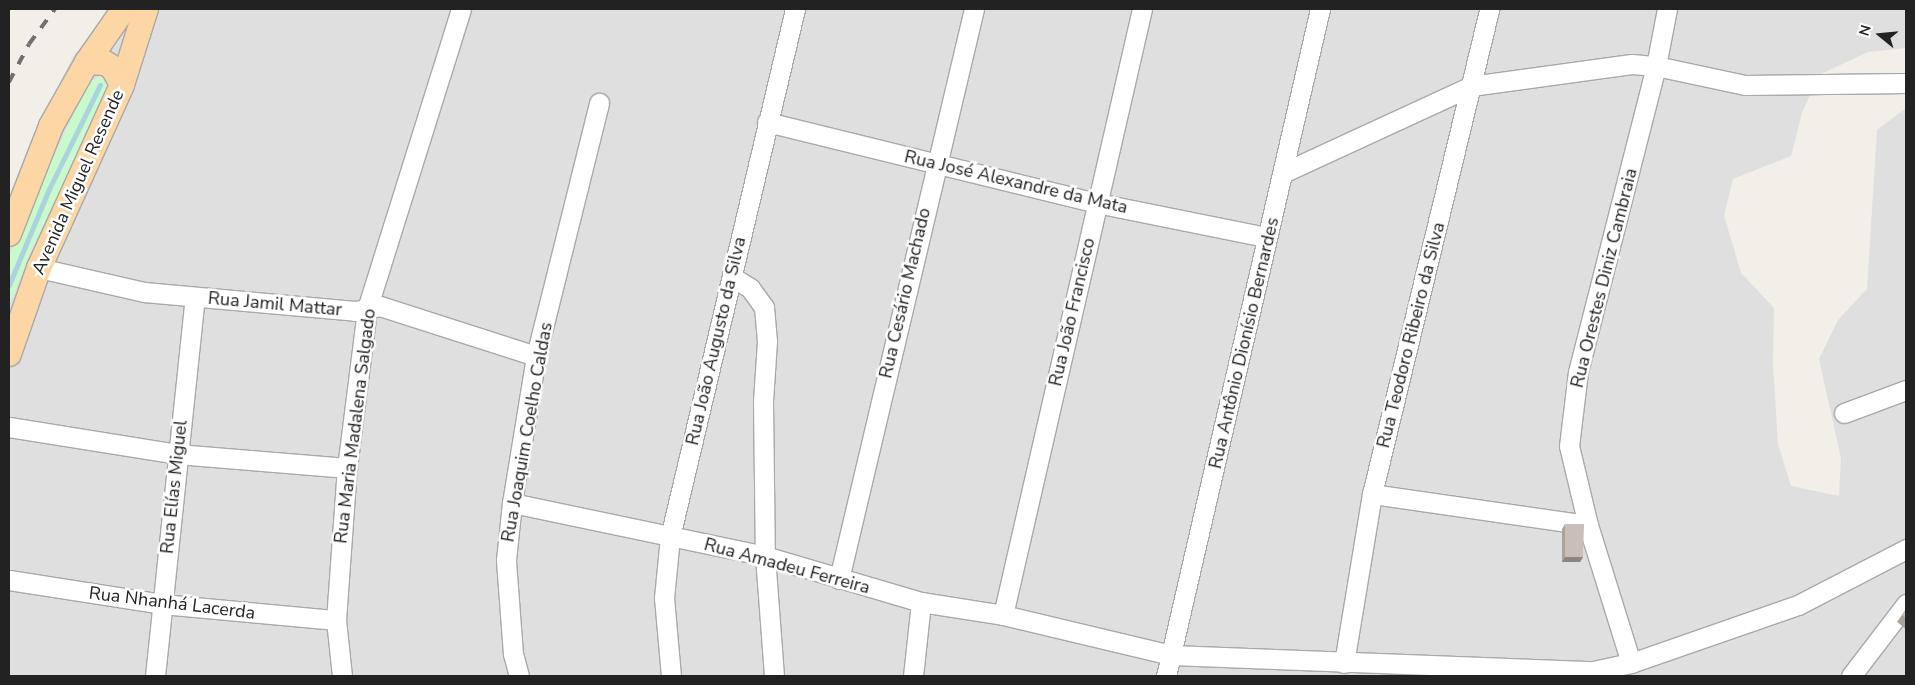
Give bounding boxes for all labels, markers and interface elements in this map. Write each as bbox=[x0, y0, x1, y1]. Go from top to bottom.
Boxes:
north arrow bbox=[1855, 10, 1905, 60]
text: N bbox=[1855, 23, 1876, 38]
street label: Avenida Miguel Resende bbox=[27, 86, 129, 278]
street label: Rua José Alexandre da Mata bbox=[902, 146, 1130, 218]
street label: Rua Orestes Diniz Cambraia bbox=[1566, 166, 1642, 390]
street label: Rua Cesário Machado bbox=[875, 206, 935, 380]
street label: Rua Antônio Dionísio Bernardes bbox=[1205, 215, 1283, 471]
street label: Rua Teodoro Ribeiro da Silva bbox=[1372, 220, 1450, 450]
street label: Rua João Augusto da Silva bbox=[681, 235, 751, 447]
street label: Rua João Francisco bbox=[1044, 236, 1100, 388]
street label: Rua Jamil Mattar bbox=[207, 287, 343, 321]
street label: Rua Maria Madalena Salgado bbox=[330, 307, 380, 545]
street label: Rua Joaquim Coelho Caldas bbox=[497, 320, 557, 544]
street label: Rua Elías Miguel bbox=[156, 419, 192, 555]
street label: Rua Amadeu Ferreira bbox=[702, 533, 872, 599]
street label: Rua Nhanhá Lacerda bbox=[88, 582, 256, 624]

